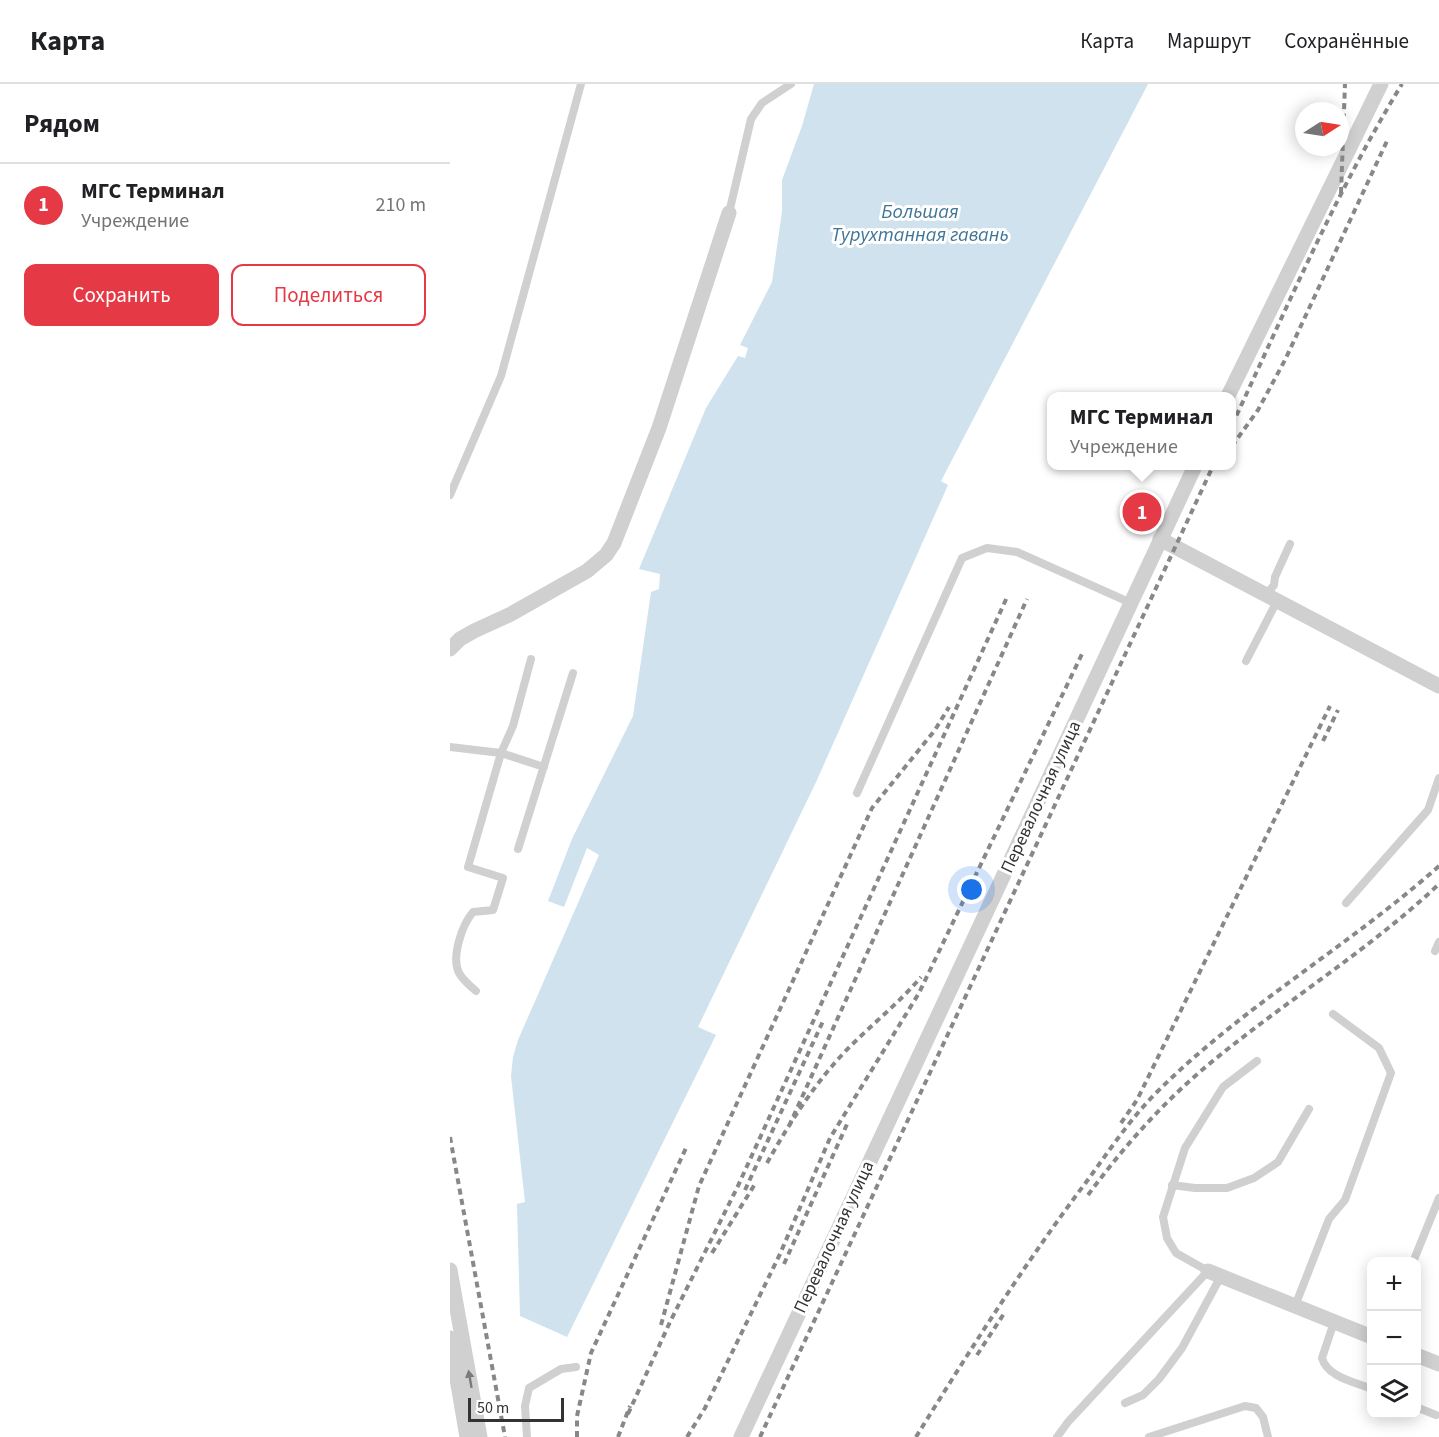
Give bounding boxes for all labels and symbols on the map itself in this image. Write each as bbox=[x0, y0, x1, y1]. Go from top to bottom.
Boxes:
north arrow bbox=[1295, 102, 1349, 156]
water label: Большая Турухтанная гавань bbox=[831, 198, 1009, 249]
pin: 1 bbox=[1122, 490, 1162, 534]
street label: Перевалочная улица bbox=[995, 717, 1087, 877]
your location bbox=[957, 875, 986, 904]
street label: Перевалочная улица bbox=[788, 1157, 880, 1317]
one-way arrow bbox=[465, 1370, 474, 1389]
scale bar bbox=[468, 1395, 564, 1422]

